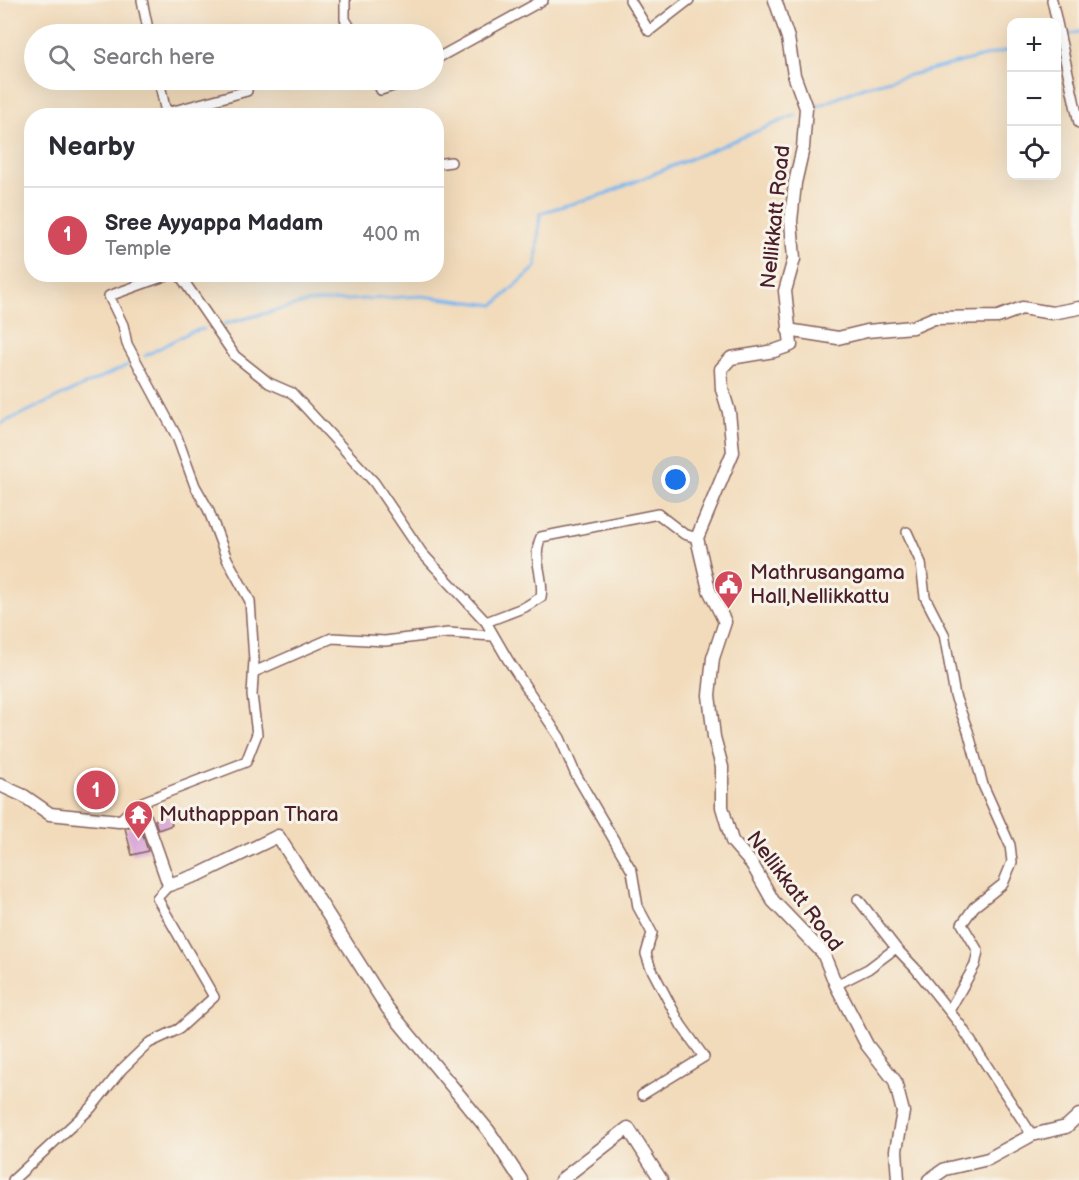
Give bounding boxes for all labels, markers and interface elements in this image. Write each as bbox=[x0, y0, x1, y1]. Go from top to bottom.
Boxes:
map controls bbox=[1007, 18, 1061, 180]
button: + bbox=[1007, 18, 1061, 72]
search box bbox=[24, 24, 444, 90]
icon: search bbox=[45, 41, 78, 74]
text: Search here bbox=[93, 44, 215, 71]
button: − bbox=[1007, 72, 1061, 126]
button: locate bbox=[1007, 126, 1061, 180]
text: Nearby bbox=[48, 132, 135, 163]
street label: Nellikkatt Road bbox=[756, 144, 795, 290]
text: Sree Ayyappa Madam bbox=[105, 210, 323, 237]
text: 1 bbox=[63, 223, 72, 247]
text: 400 m bbox=[362, 223, 420, 247]
text: Temple bbox=[105, 237, 171, 261]
your location bbox=[661, 465, 690, 494]
place label: Mathrusangama Hall,Nellikkattu bbox=[750, 560, 905, 609]
public building icon: Mathrusangama Hall,Nellikkattu bbox=[713, 568, 745, 610]
pin: 1 bbox=[76, 768, 116, 812]
temple icon: Muthapppan Thara bbox=[122, 798, 154, 840]
place label: Muthapppan Thara bbox=[159, 802, 339, 827]
street label: Nellikkatt Road bbox=[741, 826, 848, 956]

